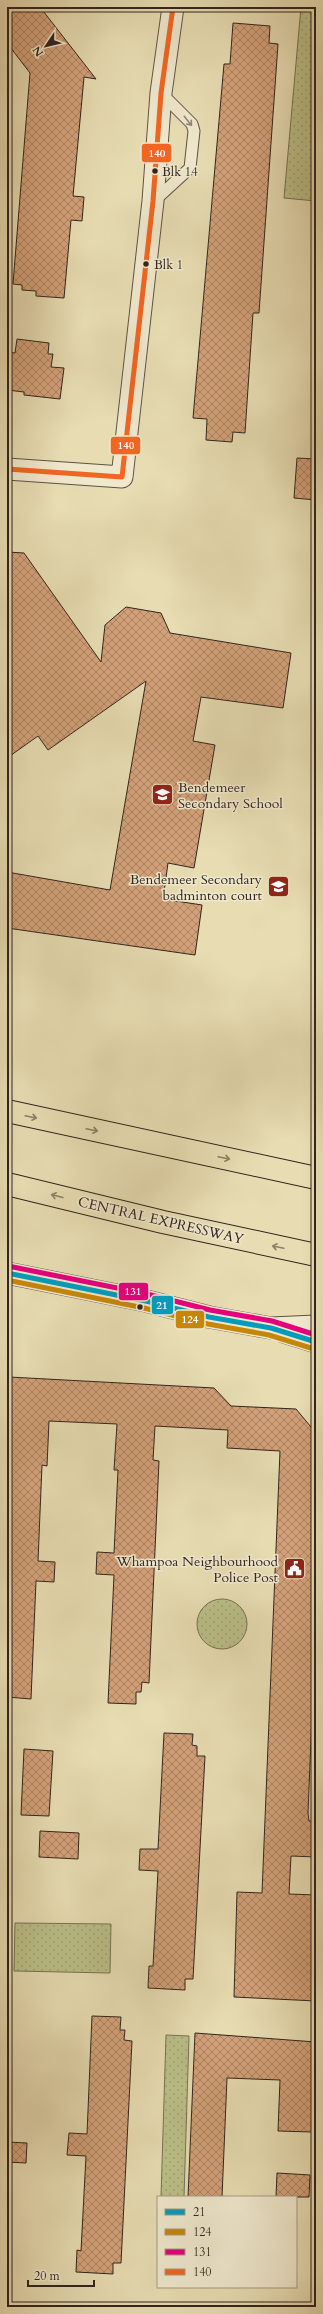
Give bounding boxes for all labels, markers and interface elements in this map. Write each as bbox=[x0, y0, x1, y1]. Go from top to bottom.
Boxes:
north arrow bbox=[26, 26, 66, 66]
text: N bbox=[29, 43, 47, 60]
one-way arrow bbox=[183, 116, 192, 126]
line badge: 140 bbox=[141, 143, 172, 163]
text: 140 bbox=[149, 146, 166, 161]
place label: Blk 14 bbox=[162, 163, 198, 181]
marker: Blk 14 bbox=[150, 166, 160, 176]
place label: Blk 1 bbox=[154, 256, 183, 274]
marker: Blk 1 bbox=[141, 259, 151, 269]
line badge: 140 bbox=[110, 436, 141, 455]
text: 140 bbox=[118, 438, 135, 453]
place label: Bendemeer Secondary School bbox=[178, 778, 283, 813]
school or university icon: Bendemeer Secondary School bbox=[149, 782, 175, 808]
place label: Bendemeer Secondary badminton court bbox=[130, 870, 263, 905]
school or university icon: Bendemeer Secondary badminton court bbox=[265, 874, 291, 900]
one-way arrow bbox=[24, 1113, 37, 1121]
one-way arrow bbox=[85, 1126, 98, 1134]
one-way arrow bbox=[217, 1155, 230, 1163]
one-way arrow bbox=[51, 1191, 64, 1199]
street label: CENTRAL EXPRESSWAY bbox=[76, 1192, 246, 1249]
one-way arrow bbox=[272, 1242, 285, 1250]
line badge: 131 bbox=[118, 1282, 149, 1301]
text: 131 bbox=[125, 1284, 141, 1299]
line badge: 21 bbox=[151, 1295, 174, 1315]
text: 21 bbox=[156, 1298, 168, 1313]
unlabelled marker bbox=[135, 1302, 145, 1312]
line badge: 124 bbox=[175, 1310, 205, 1329]
text: 124 bbox=[182, 1312, 199, 1327]
place label: Whampoa Neighbourhood Police Post bbox=[115, 1552, 279, 1587]
public building icon: Whampoa Neighbourhood Police Post bbox=[281, 1556, 307, 1582]
legend bbox=[157, 2196, 297, 2288]
text: 21 bbox=[193, 2204, 205, 2220]
text: 124 bbox=[193, 2224, 211, 2240]
text: 131 bbox=[193, 2244, 211, 2260]
scale bar bbox=[28, 2262, 94, 2288]
text: 140 bbox=[193, 2264, 211, 2280]
text: 20 m bbox=[34, 2268, 61, 2284]

